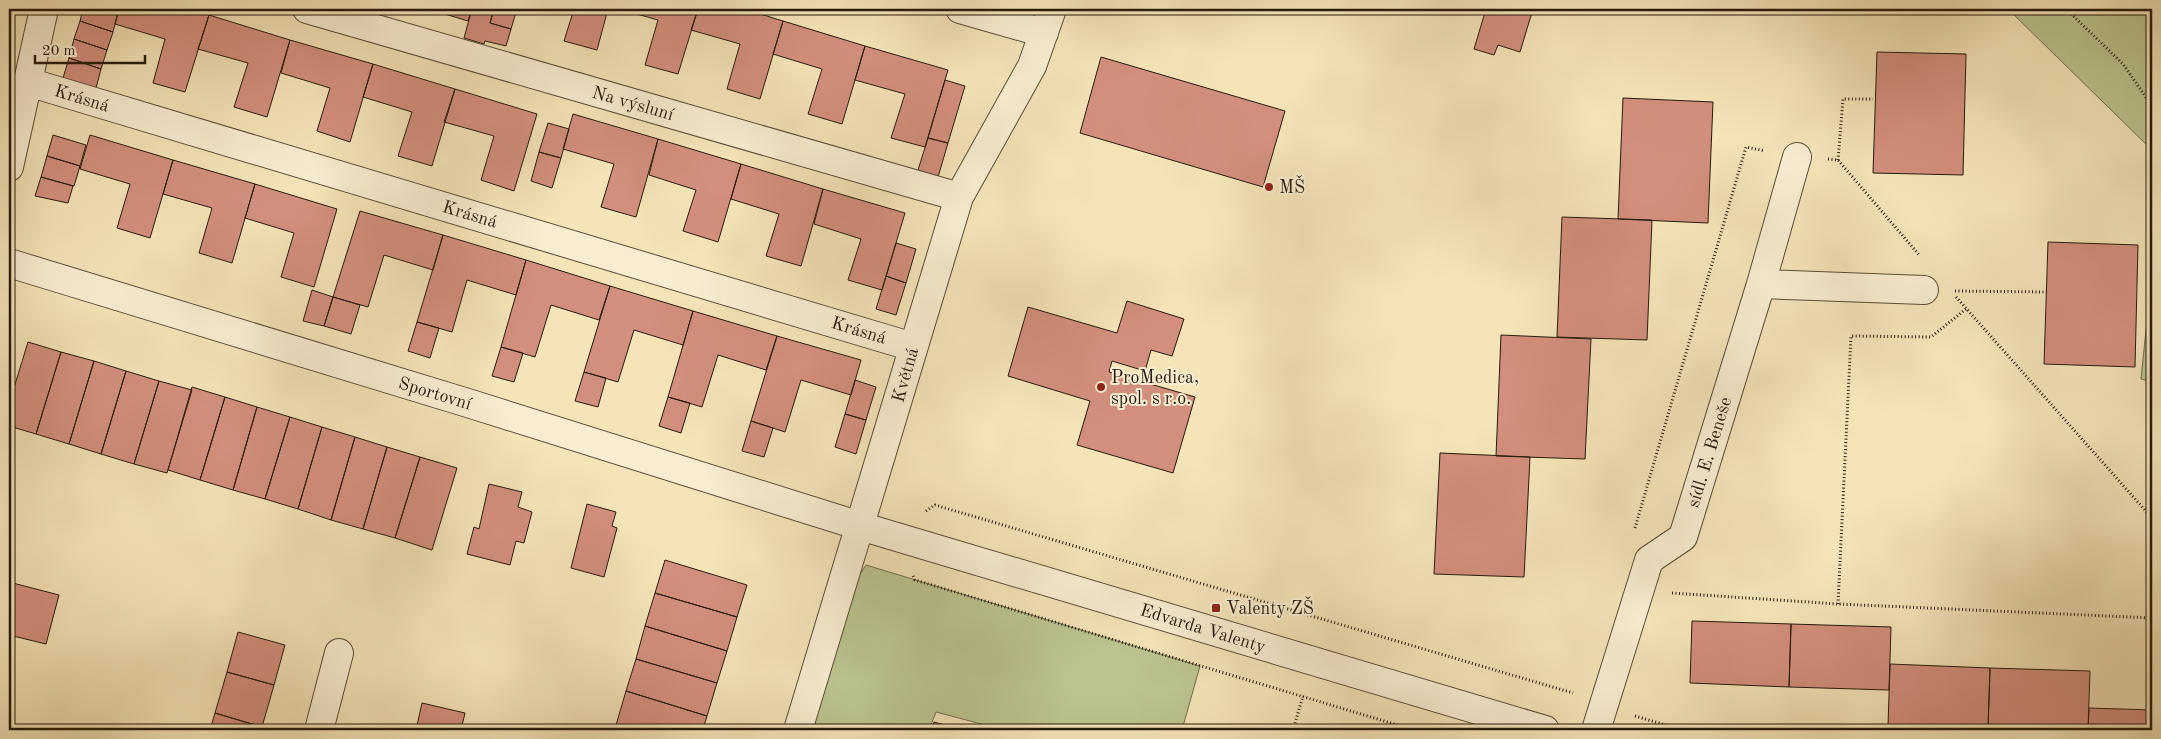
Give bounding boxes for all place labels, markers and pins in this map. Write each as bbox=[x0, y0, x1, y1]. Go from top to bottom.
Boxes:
place label: MŠ bbox=[1279, 174, 1305, 197]
marker: MŠ bbox=[1263, 181, 1275, 193]
place label: ProMedica, spol. s r.o. bbox=[1111, 369, 1199, 408]
marker: ProMedica, spol. s r.o. bbox=[1095, 381, 1107, 393]
place label: Valenty ZŠ bbox=[1226, 595, 1314, 618]
marker: Valenty ZŠ bbox=[1210, 602, 1222, 614]

